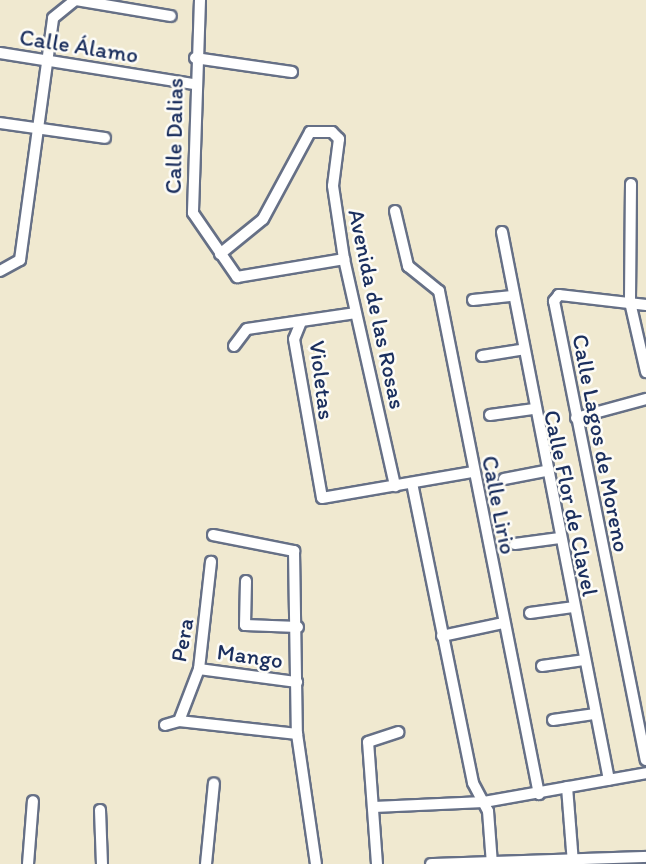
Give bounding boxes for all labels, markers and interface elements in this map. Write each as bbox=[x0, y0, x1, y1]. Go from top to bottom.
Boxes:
street label: Calle Álamo bbox=[18, 23, 140, 69]
street label: Calle Dalias bbox=[159, 77, 189, 195]
street label: Avenida de las Rosas bbox=[342, 206, 412, 412]
street label: Calle Lagos de Moreno bbox=[566, 332, 636, 554]
street label: Violetas bbox=[303, 339, 341, 421]
street label: Calle Flor de Clavel bbox=[538, 407, 604, 599]
street label: Calle Lirio bbox=[476, 453, 522, 557]
street label: Pera bbox=[165, 616, 199, 664]
street label: Mango bbox=[215, 638, 285, 674]

